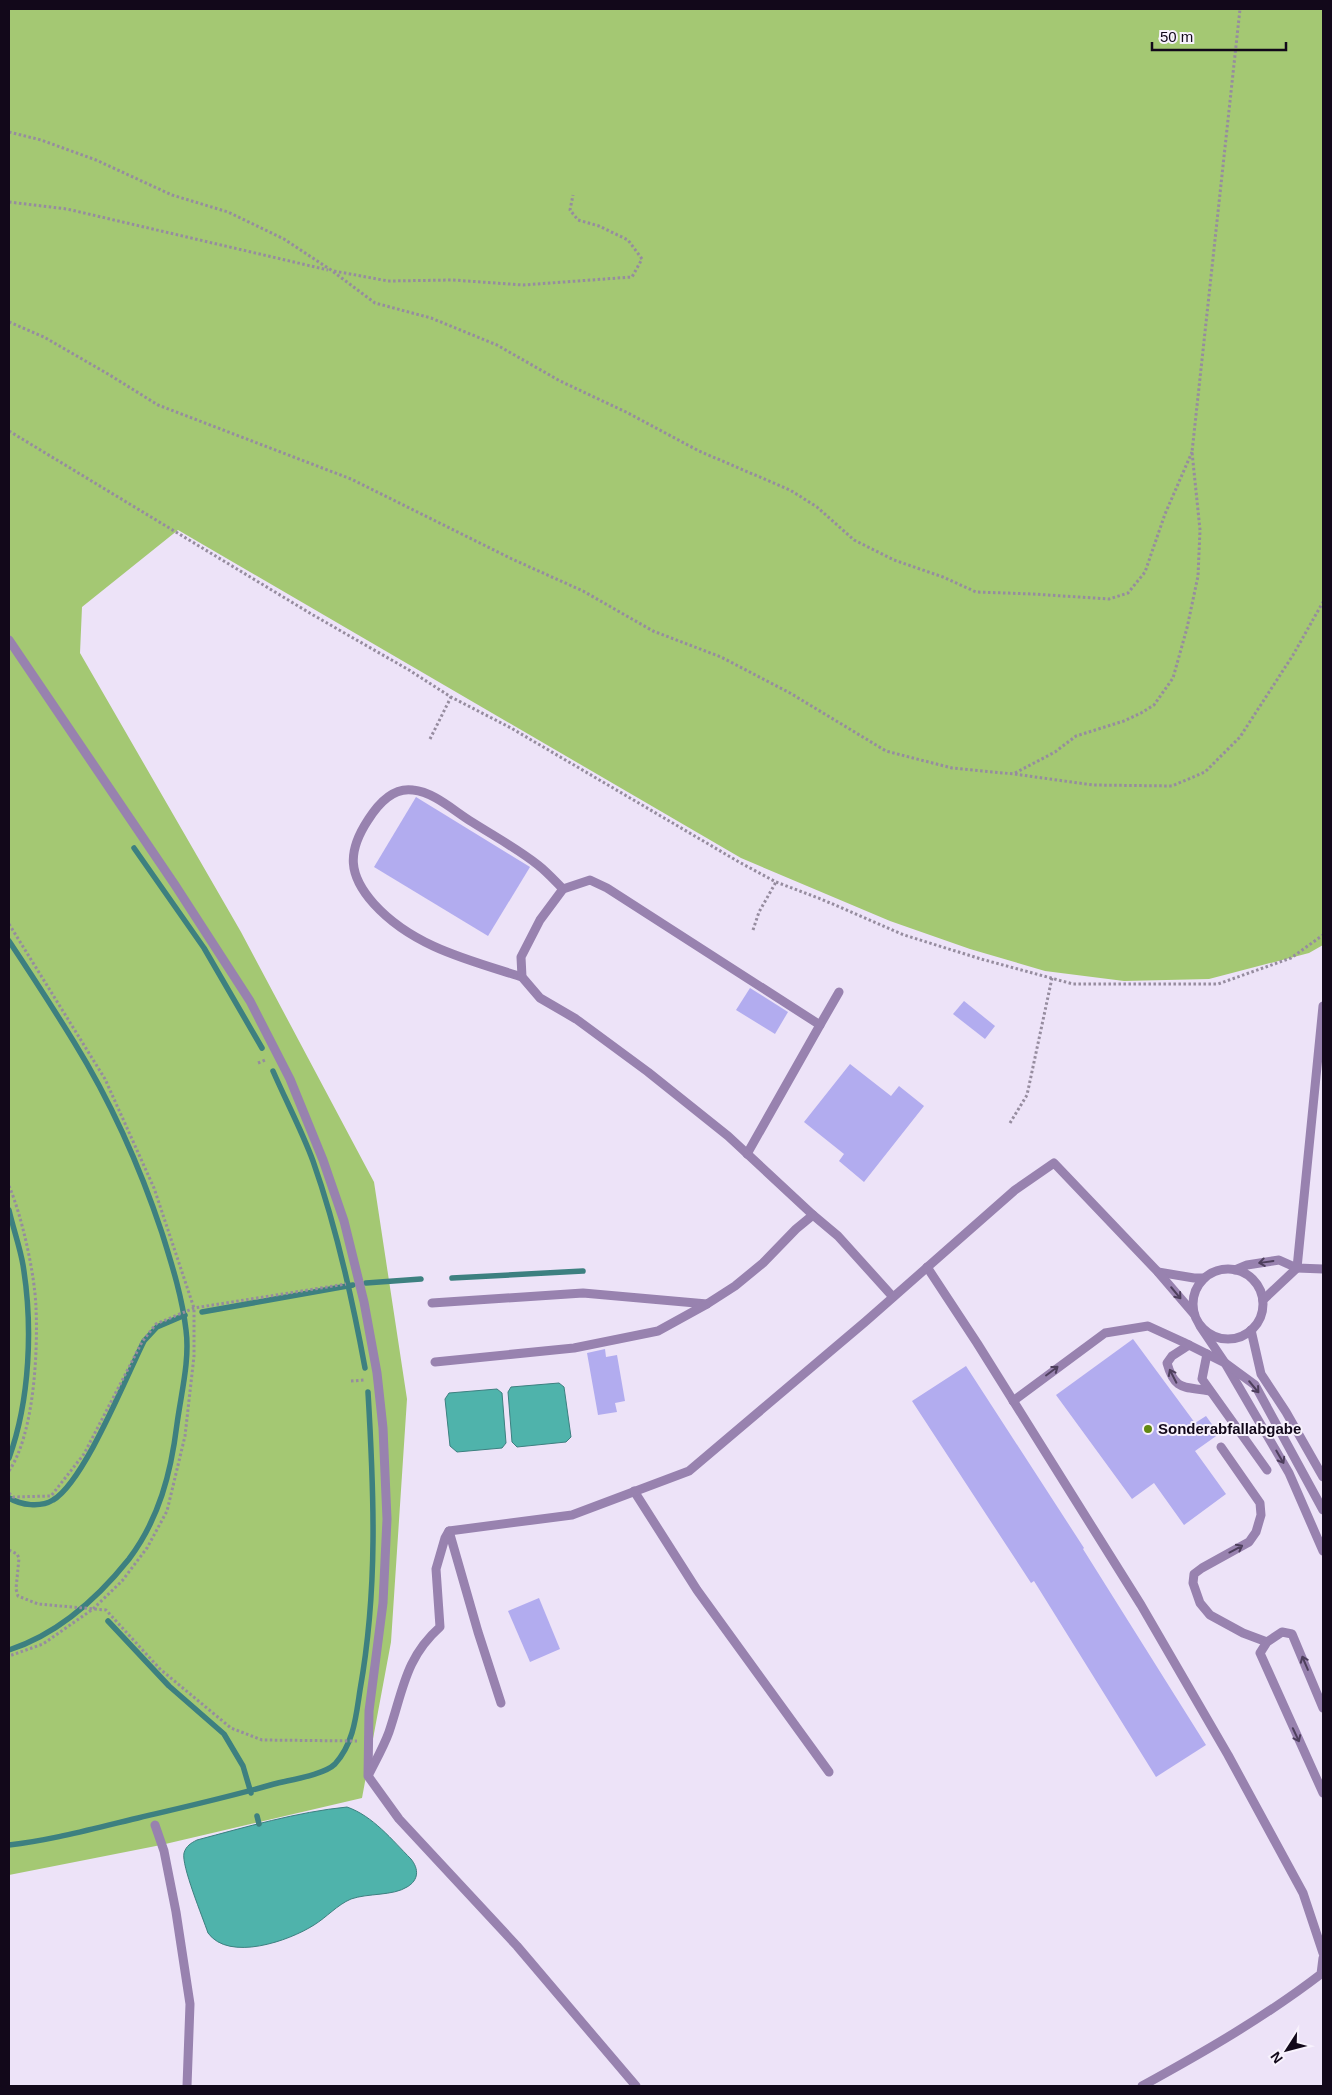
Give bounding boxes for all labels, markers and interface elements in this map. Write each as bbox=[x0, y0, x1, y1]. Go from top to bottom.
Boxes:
scale bar bbox=[1152, 20, 1286, 52]
text: 50 m bbox=[1160, 28, 1193, 45]
one-way arrow bbox=[1259, 1257, 1275, 1267]
one-way arrow bbox=[1170, 1286, 1181, 1299]
one-way arrow bbox=[1045, 1366, 1059, 1376]
one-way arrow bbox=[1168, 1369, 1177, 1384]
one-way arrow bbox=[1249, 1380, 1260, 1393]
place label: Sonderabfallabgabe bbox=[1158, 1420, 1301, 1437]
marker: Sonderabfallabgabe bbox=[1142, 1423, 1154, 1435]
one-way arrow bbox=[1275, 1450, 1285, 1465]
one-way arrow bbox=[1228, 1544, 1243, 1553]
one-way arrow bbox=[1299, 1656, 1309, 1671]
one-way arrow bbox=[1292, 1727, 1301, 1742]
north arrow bbox=[1262, 2025, 1312, 2075]
text: N bbox=[1267, 2049, 1286, 2066]

